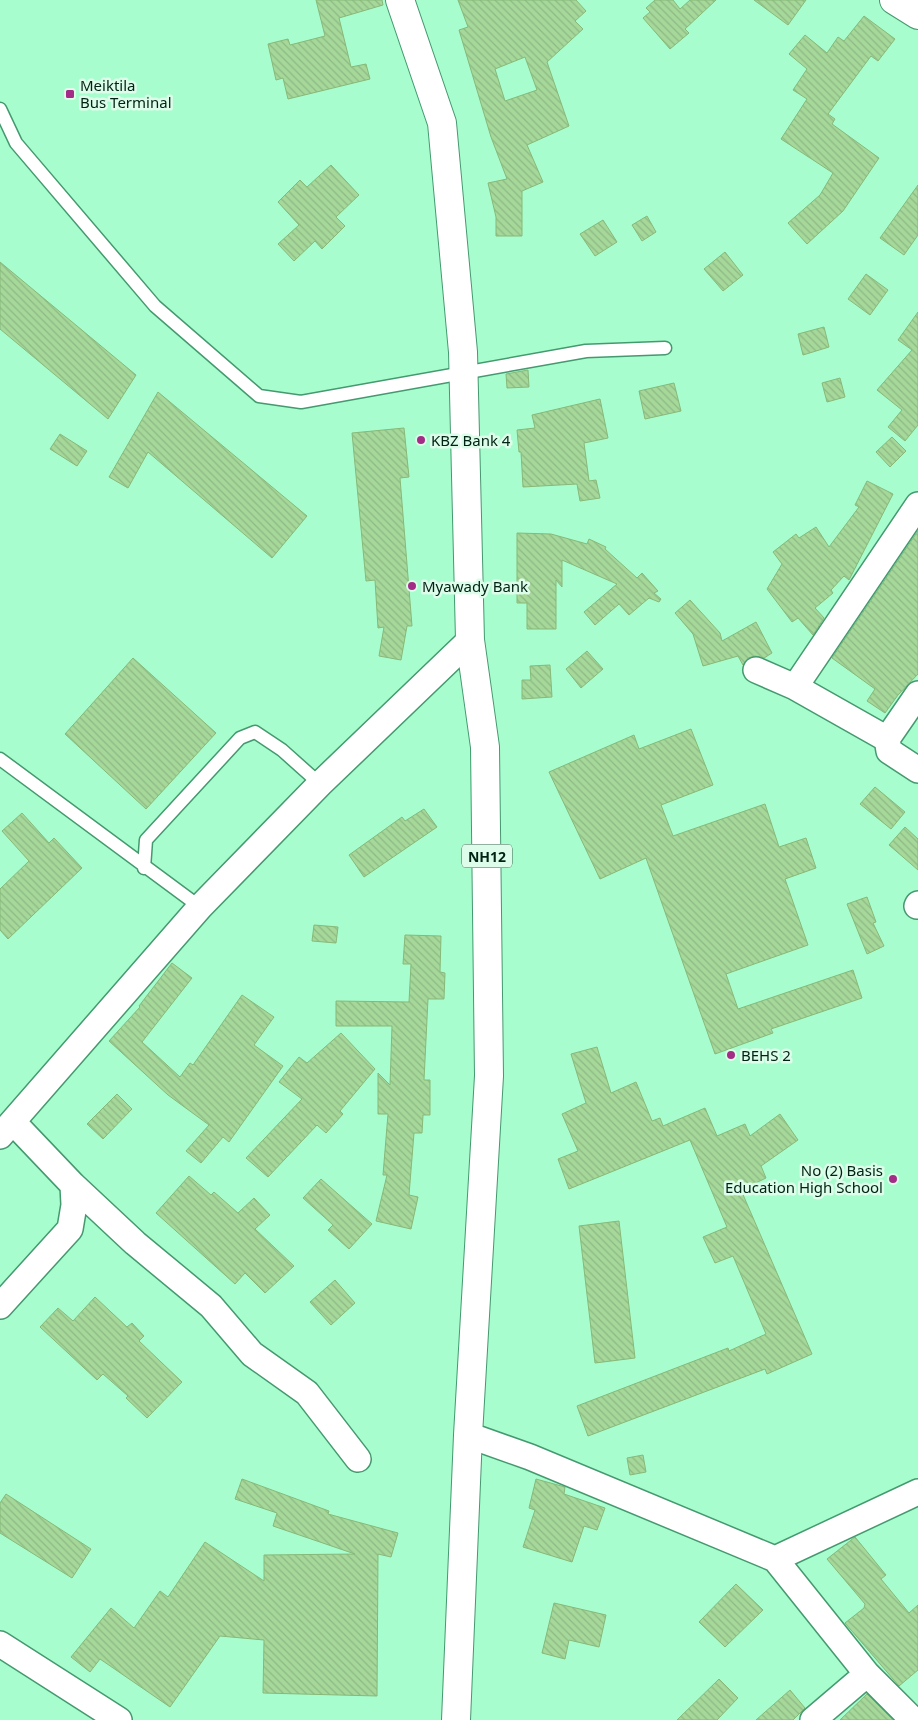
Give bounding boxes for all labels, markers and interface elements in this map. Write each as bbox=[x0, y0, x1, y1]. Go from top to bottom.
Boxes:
place label: Meiktila Bus Terminal bbox=[80, 75, 172, 112]
marker: Meiktila Bus Terminal bbox=[64, 88, 76, 100]
place label: KBZ Bank 4 bbox=[431, 430, 511, 450]
marker: KBZ Bank 4 bbox=[415, 434, 427, 446]
place label: Myawady Bank bbox=[422, 576, 528, 596]
marker: Myawady Bank bbox=[406, 580, 418, 592]
road number: NH12 bbox=[462, 844, 512, 868]
place label: BEHS 2 bbox=[741, 1045, 791, 1065]
marker: BEHS 2 bbox=[725, 1049, 737, 1061]
place label: No (2) Basis Education High School bbox=[725, 1160, 883, 1197]
marker: No (2) Basis Education High School bbox=[887, 1173, 899, 1185]

